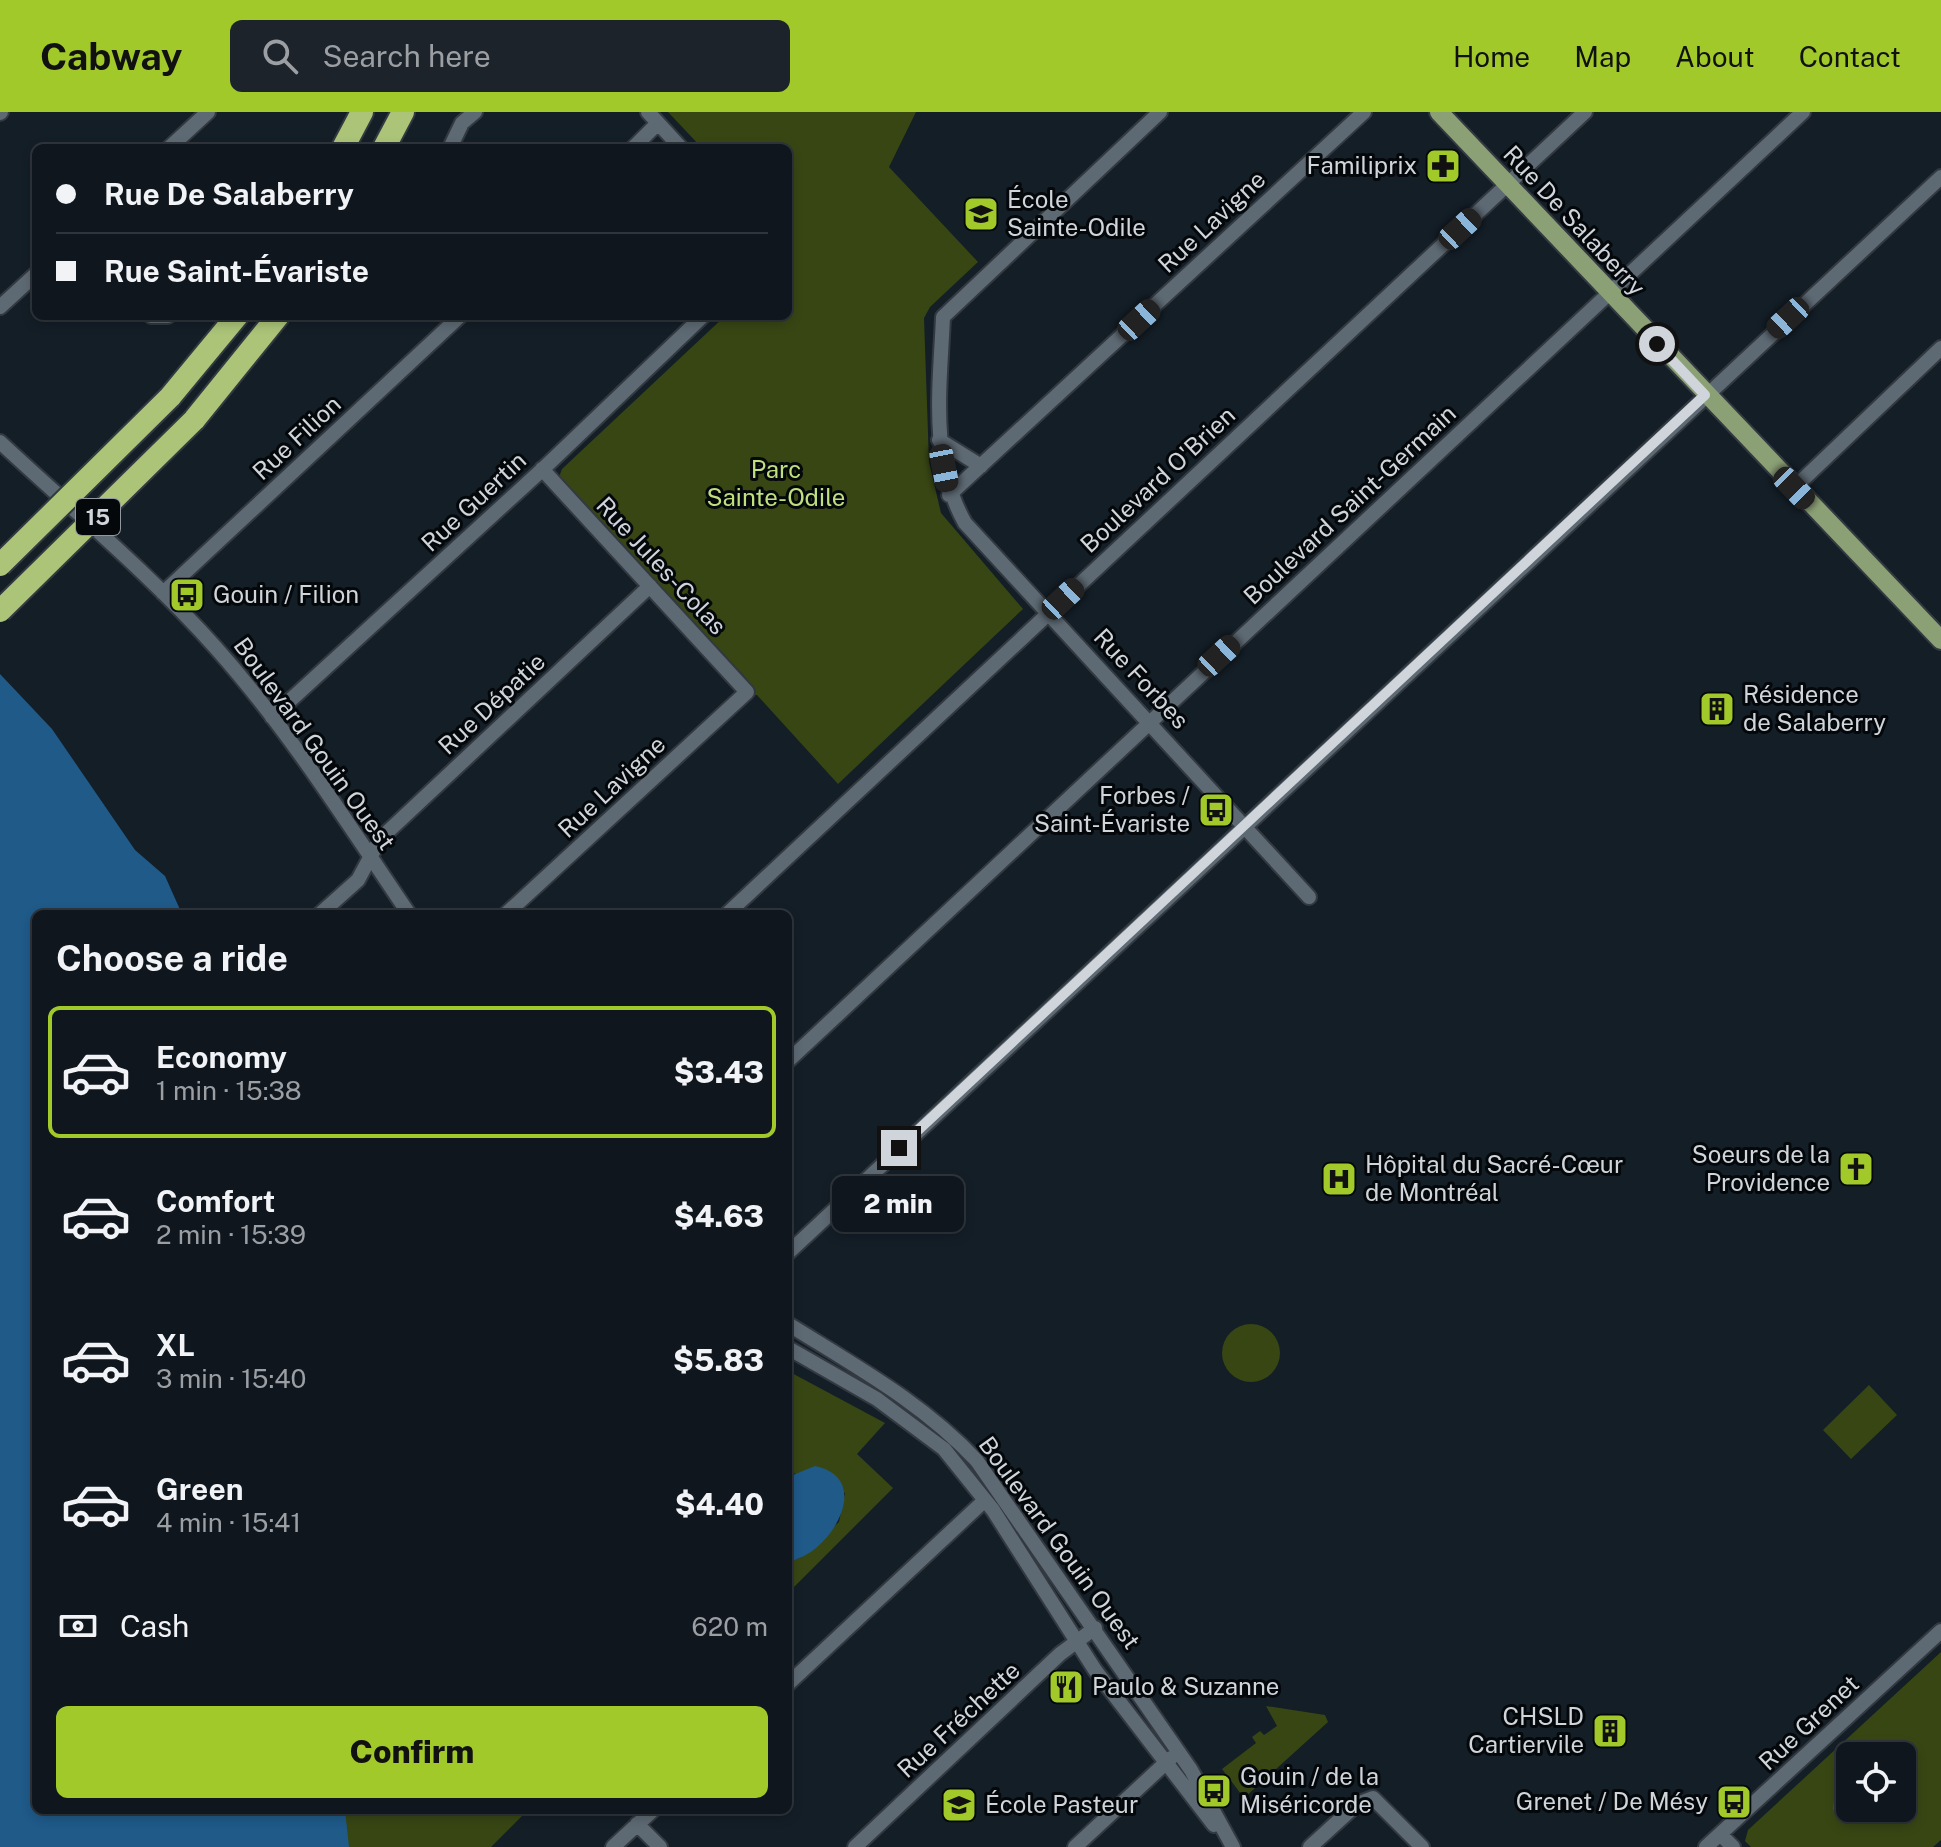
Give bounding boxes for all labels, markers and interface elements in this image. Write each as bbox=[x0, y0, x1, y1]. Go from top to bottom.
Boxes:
search box bbox=[230, 20, 790, 92]
text: Cabway bbox=[40, 34, 182, 79]
icon: search bbox=[258, 34, 302, 78]
text: Search here bbox=[322, 38, 491, 74]
text: Home bbox=[1453, 40, 1530, 73]
text: Map bbox=[1574, 40, 1631, 73]
text: About bbox=[1675, 40, 1755, 73]
text: Contact bbox=[1799, 40, 1901, 73]
street label: Rue De Salaberry bbox=[1498, 140, 1651, 301]
pharmacy icon: Familiprix bbox=[1424, 147, 1462, 185]
place label: Familiprix bbox=[1306, 151, 1417, 179]
street label: Rue Lavigne bbox=[1152, 165, 1271, 278]
text: Rue De Salaberry bbox=[104, 176, 354, 212]
place label: École Sainte-Odile bbox=[1007, 185, 1146, 241]
school or university icon: École Sainte-Odile bbox=[962, 195, 1000, 233]
car bbox=[1434, 204, 1486, 254]
text: Rue Saint-Évariste bbox=[104, 253, 369, 289]
car bbox=[1762, 293, 1814, 343]
car bbox=[1113, 295, 1165, 345]
route start bbox=[1639, 326, 1675, 362]
street label: Rue Filion bbox=[247, 389, 346, 485]
street label: Boulevard Saint-Germain bbox=[1238, 399, 1461, 610]
street label: Boulevard O'Brien bbox=[1074, 401, 1240, 558]
car bbox=[928, 442, 960, 494]
street label: Rue Guertin bbox=[415, 446, 531, 557]
park label: Parc Sainte-Odile bbox=[707, 455, 845, 511]
car bbox=[1769, 462, 1819, 514]
street label: Rue Jules-Colas bbox=[591, 491, 732, 640]
road number: 15 bbox=[76, 499, 120, 535]
car bbox=[1037, 574, 1089, 624]
bus stop icon: Gouin / Filion bbox=[168, 576, 206, 614]
place label: Gouin / Filion bbox=[213, 580, 359, 608]
street label: Rue Forbes bbox=[1088, 623, 1195, 734]
car bbox=[1193, 631, 1245, 681]
street label: Boulevard Gouin Ouest bbox=[228, 632, 401, 855]
street label: Rue Dépatie bbox=[432, 647, 550, 760]
place label: Résidence de Salaberry bbox=[1743, 680, 1886, 736]
building icon: Résidence de Salaberry bbox=[1698, 690, 1736, 728]
street label: Rue Lavigne bbox=[552, 730, 671, 843]
place label: Forbes / Saint-Évariste bbox=[1034, 781, 1191, 837]
bus stop icon: Forbes / Saint-Évariste bbox=[1197, 791, 1235, 829]
text: Choose a ride bbox=[56, 937, 288, 979]
icon: car bbox=[60, 1036, 132, 1108]
text: Economy bbox=[156, 1039, 287, 1075]
text: $3.43 bbox=[674, 1054, 764, 1090]
text: 1 min · 15:38 bbox=[156, 1075, 302, 1106]
route end bbox=[881, 1130, 917, 1166]
place label: Soeurs de la Providence bbox=[1692, 1140, 1830, 1196]
place label: Hôpital du Sacré-Cœur de Montréal bbox=[1365, 1150, 1623, 1206]
church icon: Soeurs de la Providence bbox=[1837, 1150, 1875, 1188]
hospital icon: Hôpital du Sacré-Cœur de Montréal bbox=[1320, 1160, 1358, 1198]
callout: 2 min bbox=[833, 1176, 965, 1232]
icon: car bbox=[60, 1180, 132, 1252]
text: Comfort bbox=[156, 1183, 275, 1219]
text: 2 min bbox=[863, 1188, 933, 1219]
text: $4.63 bbox=[674, 1198, 764, 1234]
text: 2 min · 15:39 bbox=[156, 1219, 306, 1250]
icon: car bbox=[60, 1324, 132, 1396]
text: XL bbox=[156, 1327, 195, 1363]
text: $5.83 bbox=[673, 1342, 764, 1378]
text: 3 min · 15:40 bbox=[156, 1363, 306, 1394]
street label: Boulevard Gouin Ouest bbox=[973, 1431, 1146, 1654]
icon: car bbox=[60, 1468, 132, 1540]
text: Green bbox=[156, 1471, 243, 1507]
text: $4.40 bbox=[675, 1486, 764, 1522]
text: 4 min · 15:41 bbox=[156, 1507, 301, 1538]
icon: cash bbox=[56, 1604, 100, 1648]
text: Cash bbox=[120, 1608, 189, 1644]
text: 620 m bbox=[692, 1611, 768, 1642]
street label: Rue Fréchette bbox=[891, 1656, 1025, 1783]
restaurant icon: Paulo & Suzanne bbox=[1047, 1668, 1085, 1706]
street label: Rue Grenet bbox=[1753, 1669, 1864, 1775]
place label: Paulo & Suzanne bbox=[1092, 1672, 1279, 1700]
place label: CHSLD Cartiervile bbox=[1468, 1702, 1584, 1758]
button: Confirm bbox=[56, 1706, 768, 1798]
building icon: CHSLD Cartiervile bbox=[1591, 1712, 1629, 1750]
map controls bbox=[1836, 1742, 1916, 1822]
button: locate bbox=[1836, 1742, 1916, 1822]
place label: Gouin / de la Miséricorde bbox=[1240, 1762, 1379, 1818]
bus stop icon: Gouin / de la Miséricorde bbox=[1195, 1772, 1233, 1810]
bus stop icon: Grenet / De Mésy bbox=[1715, 1783, 1753, 1821]
school or university icon: École Pasteur bbox=[940, 1786, 978, 1824]
place label: Grenet / De Mésy bbox=[1516, 1787, 1708, 1815]
place label: École Pasteur bbox=[985, 1790, 1138, 1818]

